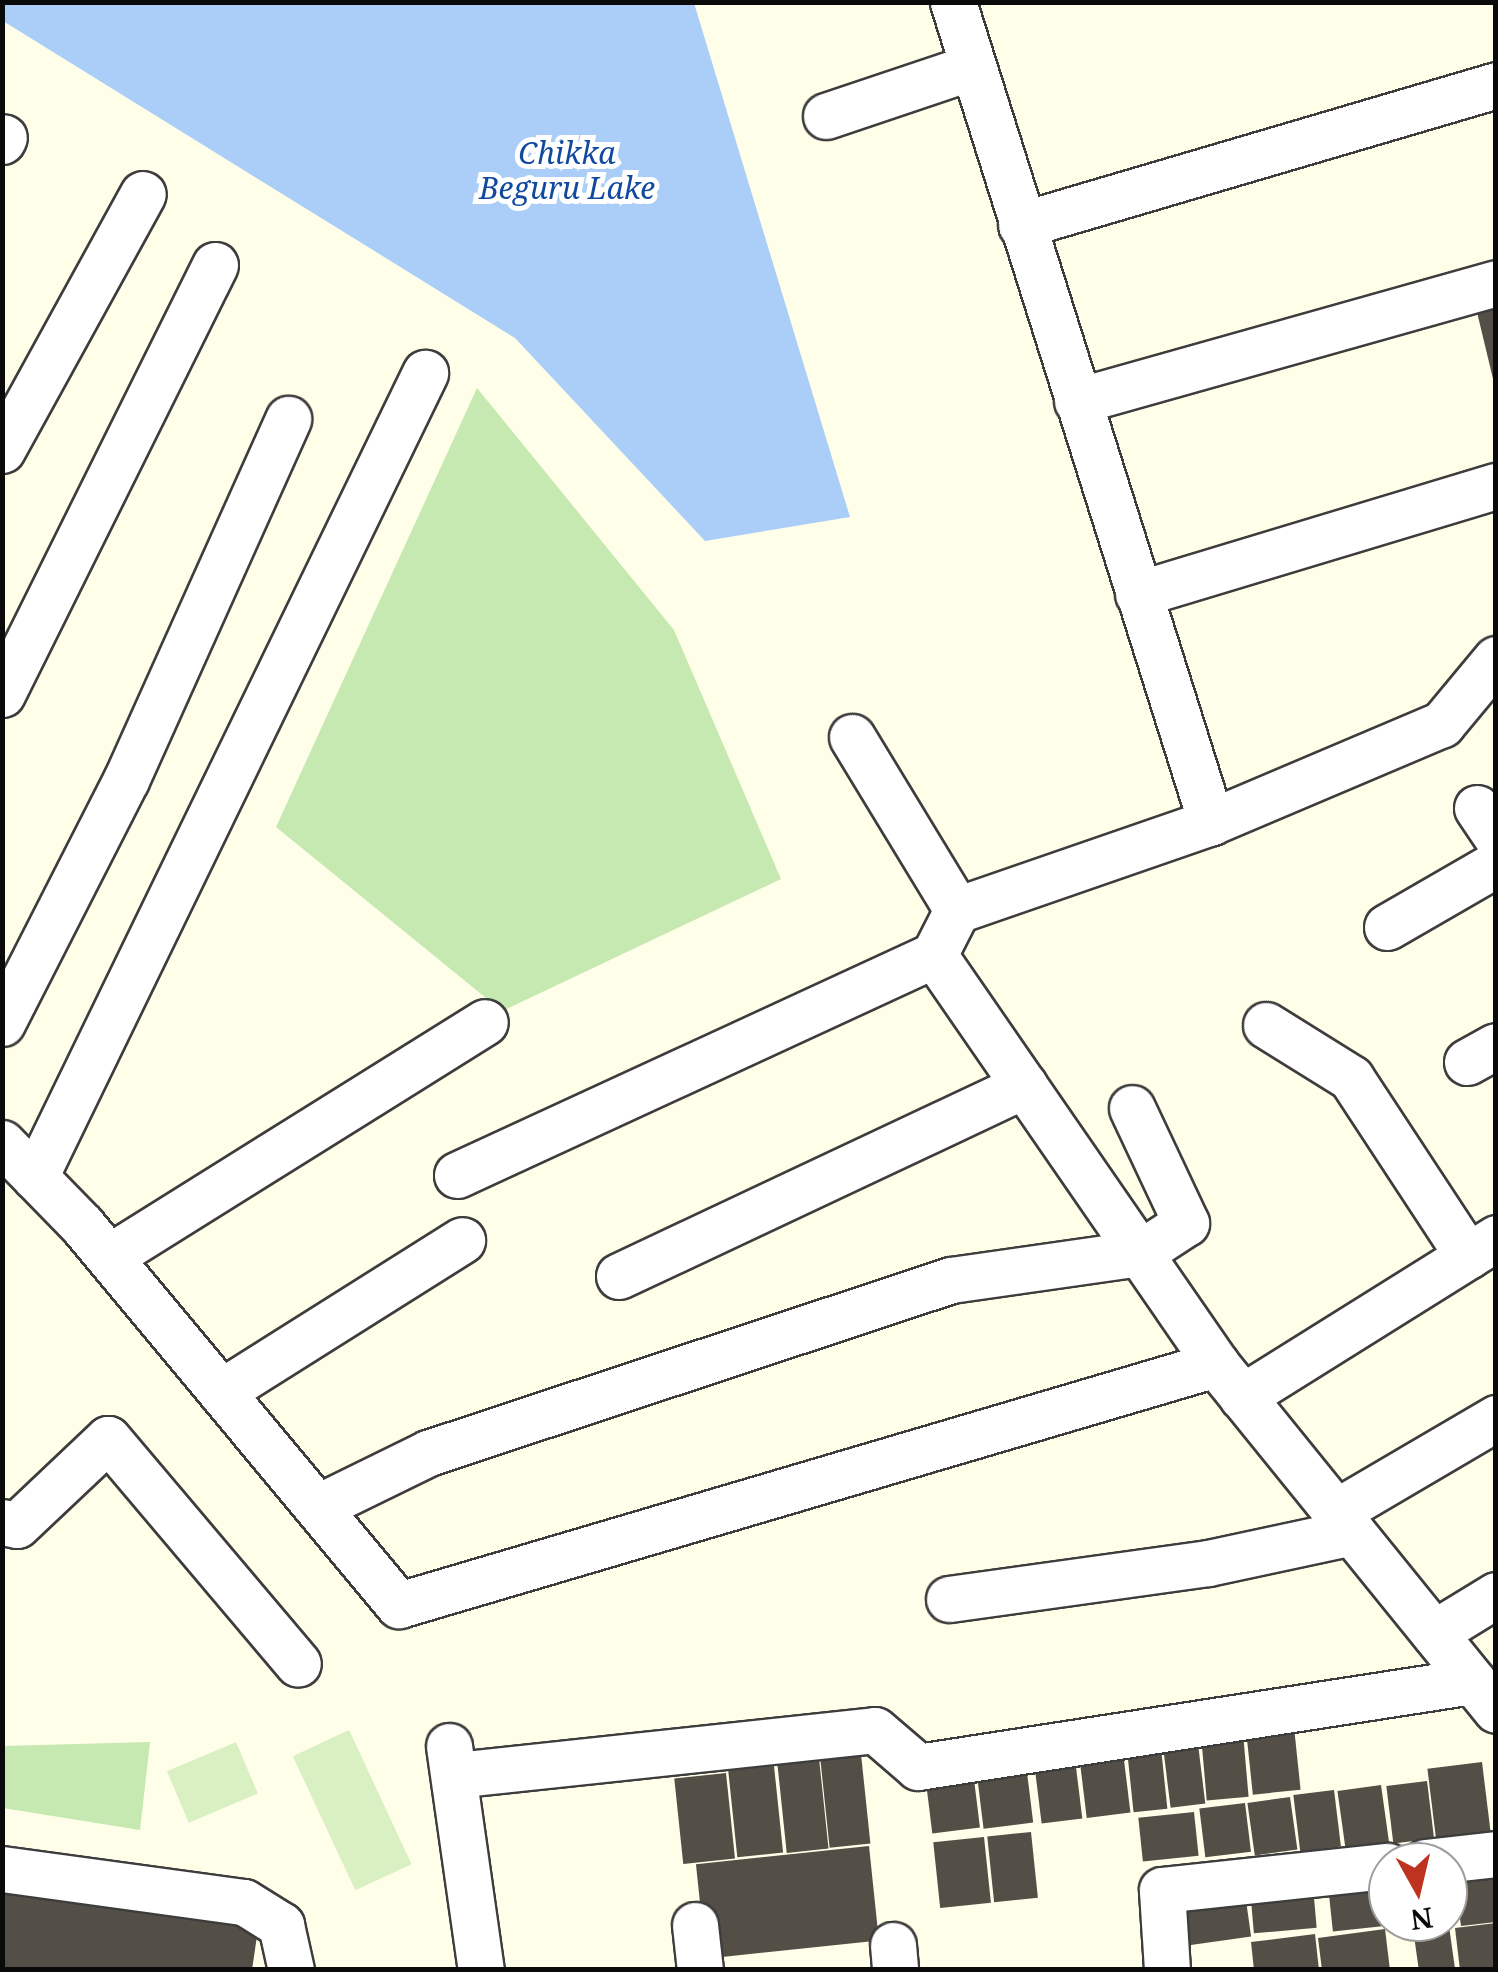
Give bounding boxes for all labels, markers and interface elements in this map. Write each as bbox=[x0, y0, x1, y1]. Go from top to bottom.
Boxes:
water label: Chikka Beguru Lake bbox=[479, 135, 655, 206]
north arrow bbox=[1368, 1842, 1468, 1942]
text: N bbox=[1408, 1899, 1435, 1940]

